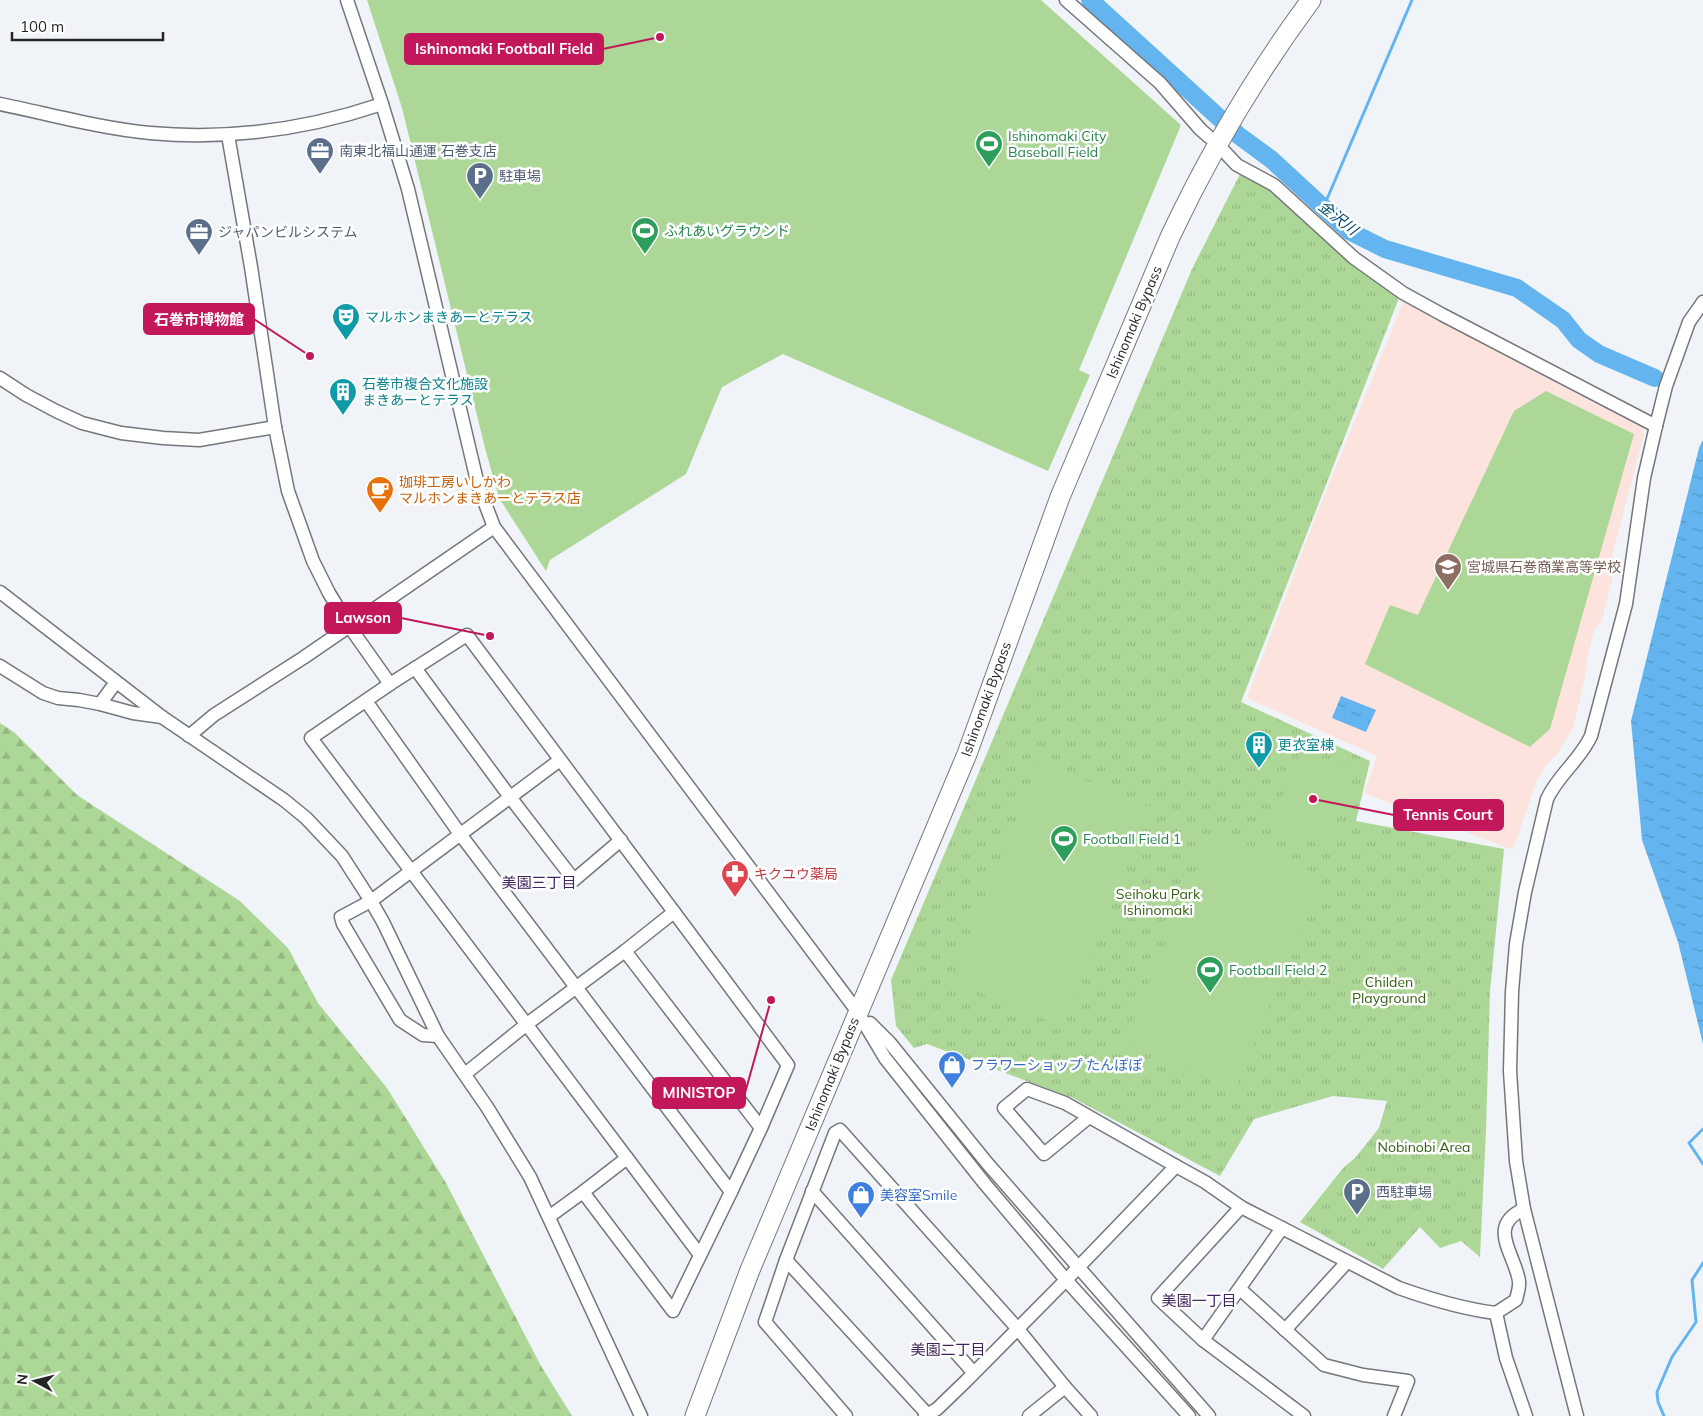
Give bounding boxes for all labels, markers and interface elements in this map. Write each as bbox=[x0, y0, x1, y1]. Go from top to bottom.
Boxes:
scale bar bbox=[12, 10, 164, 42]
text: 100 m bbox=[20, 17, 64, 36]
callout: Ishinomaki Football Field bbox=[405, 34, 603, 64]
text: Ishinomaki Football Field bbox=[415, 39, 593, 58]
place label: Ishinomaki City Baseball Field bbox=[1008, 127, 1107, 161]
sports icon: Ishinomaki City Baseball Field bbox=[974, 129, 1004, 168]
office icon: 南東北福山通運 石巻支店 bbox=[305, 136, 335, 175]
place label: 南東北福山通運 石巻支店 bbox=[339, 142, 497, 160]
parking icon: 駐車場 bbox=[465, 161, 495, 200]
place label: 駐車場 bbox=[499, 167, 541, 185]
water label: 金沢川 bbox=[1315, 196, 1363, 240]
sports icon: ふれあいグラウンド bbox=[630, 216, 660, 255]
office icon: ジャパンビルシステム bbox=[184, 217, 214, 256]
place label: ふれあいグラウンド bbox=[664, 222, 790, 240]
place label: ジャパンビルシステム bbox=[218, 223, 358, 241]
street label: Ishinomaki Bypass bbox=[1102, 263, 1166, 381]
theatre icon: マルホンまきあーとテラス bbox=[331, 302, 361, 341]
callout: 石巻市博物館 bbox=[144, 304, 254, 334]
place label: マルホンまきあーとテラス bbox=[365, 308, 533, 326]
text: 石巻市博物館 bbox=[154, 310, 244, 329]
place label: 石巻市複合文化施設 まきあーとテラス bbox=[362, 375, 488, 409]
building icon: 石巻市複合文化施設 まきあーとテラス bbox=[328, 377, 358, 416]
place label: 珈琲工房いしかわ マルホンまきあーとテラス店 bbox=[399, 473, 581, 507]
cafe icon: 珈琲工房いしかわ マルホンまきあーとテラス店 bbox=[365, 475, 395, 514]
school or university icon: 宮城県石巻商業高等学校 bbox=[1433, 552, 1463, 591]
place label: 宮城県石巻商業高等学校 bbox=[1467, 558, 1621, 576]
callout: Lawson bbox=[325, 603, 401, 633]
text: Lawson bbox=[335, 608, 391, 627]
street label: Ishinomaki Bypass bbox=[957, 639, 1015, 759]
building icon: 更衣室棟 bbox=[1244, 730, 1274, 769]
place label: 更衣室棟 bbox=[1278, 736, 1334, 754]
callout: Tennis Court bbox=[1394, 800, 1503, 830]
text: Tennis Court bbox=[1403, 805, 1493, 824]
sports icon: Football Field 1 bbox=[1049, 824, 1079, 863]
place label: Football Field 1 bbox=[1083, 830, 1181, 848]
pharmacy icon: キクユウ薬局 bbox=[720, 859, 750, 898]
place label: キクユウ薬局 bbox=[754, 865, 838, 883]
district label: 美園三丁目 bbox=[501, 873, 577, 892]
park label: Seihoku Park Ishinomaki bbox=[1116, 885, 1201, 919]
sports icon: Football Field 2 bbox=[1195, 955, 1225, 994]
place label: Football Field 2 bbox=[1229, 961, 1327, 979]
park label: Childen Playground bbox=[1352, 973, 1426, 1007]
street label: Ishinomaki Bypass bbox=[801, 1015, 863, 1133]
shop icon: フラワーショップ たんぽぽ bbox=[937, 1050, 967, 1089]
place label: フラワーショップ たんぽぽ bbox=[971, 1056, 1142, 1074]
callout: MINISTOP bbox=[653, 1078, 745, 1108]
text: MINISTOP bbox=[663, 1083, 735, 1102]
park label: Nobinobi Area bbox=[1377, 1138, 1471, 1156]
parking icon: 西駐車場 bbox=[1342, 1177, 1372, 1216]
shop icon: 美容室Smile bbox=[846, 1180, 876, 1219]
place label: 西駐車場 bbox=[1376, 1183, 1432, 1201]
place label: 美容室Smile bbox=[880, 1186, 957, 1204]
district label: 美園一丁目 bbox=[1161, 1291, 1237, 1310]
district label: 美園二丁目 bbox=[910, 1340, 986, 1359]
north arrow bbox=[10, 1356, 60, 1406]
text: N bbox=[13, 1373, 32, 1386]

